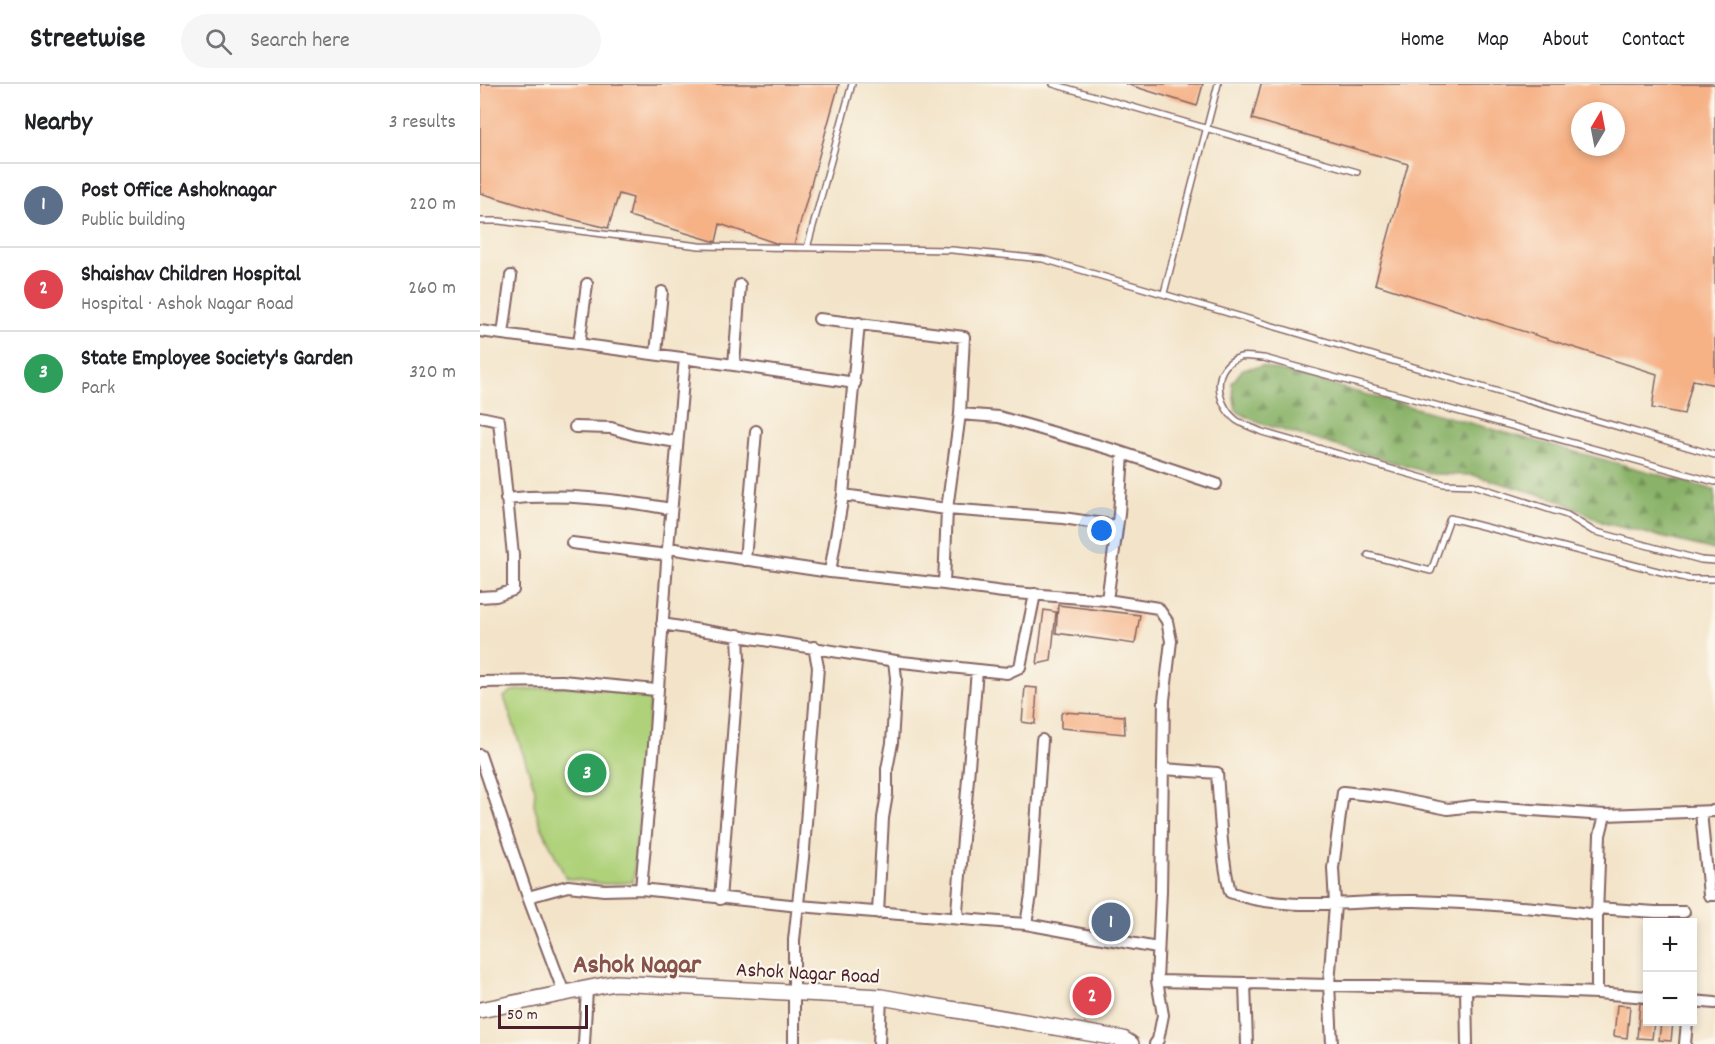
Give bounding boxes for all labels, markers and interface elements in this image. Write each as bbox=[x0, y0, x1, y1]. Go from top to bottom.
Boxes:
search box bbox=[181, 14, 601, 68]
text: Streetwise bbox=[30, 21, 145, 61]
icon: search bbox=[202, 25, 235, 58]
text: Search here bbox=[250, 26, 350, 57]
text: Home bbox=[1400, 26, 1444, 56]
text: Map bbox=[1477, 26, 1509, 56]
text: About bbox=[1542, 26, 1589, 56]
text: Contact bbox=[1622, 26, 1685, 56]
north arrow bbox=[1571, 102, 1625, 156]
text: Nearby bbox=[24, 105, 92, 142]
text: 3 results bbox=[389, 109, 456, 137]
text: Post Office Ashoknagar bbox=[81, 176, 276, 207]
text: 1 bbox=[41, 191, 46, 219]
text: 220 m bbox=[409, 191, 456, 219]
text: Public building bbox=[81, 207, 185, 235]
text: Shaishav Children Hospital bbox=[81, 260, 301, 291]
text: 2 bbox=[39, 275, 48, 303]
text: 260 m bbox=[408, 275, 456, 303]
text: Hospital · Ashok Nagar Road bbox=[81, 291, 294, 319]
text: State Employee Society's Garden bbox=[81, 344, 353, 375]
text: 3 bbox=[39, 359, 48, 387]
text: 320 m bbox=[409, 359, 456, 387]
text: Park bbox=[81, 375, 115, 403]
your location bbox=[1087, 516, 1116, 545]
pin: 3 bbox=[568, 750, 606, 796]
pin: 1 bbox=[1092, 900, 1130, 944]
map controls bbox=[1643, 918, 1697, 1026]
button: + bbox=[1643, 918, 1697, 972]
district label: Ashok Nagar bbox=[573, 947, 702, 986]
street label: Ashok Nagar Road bbox=[735, 956, 880, 994]
button: − bbox=[1643, 972, 1697, 1026]
pin: 2 bbox=[1072, 974, 1112, 1018]
scale bar bbox=[498, 1002, 588, 1030]
text: 50 m bbox=[507, 1004, 538, 1027]

